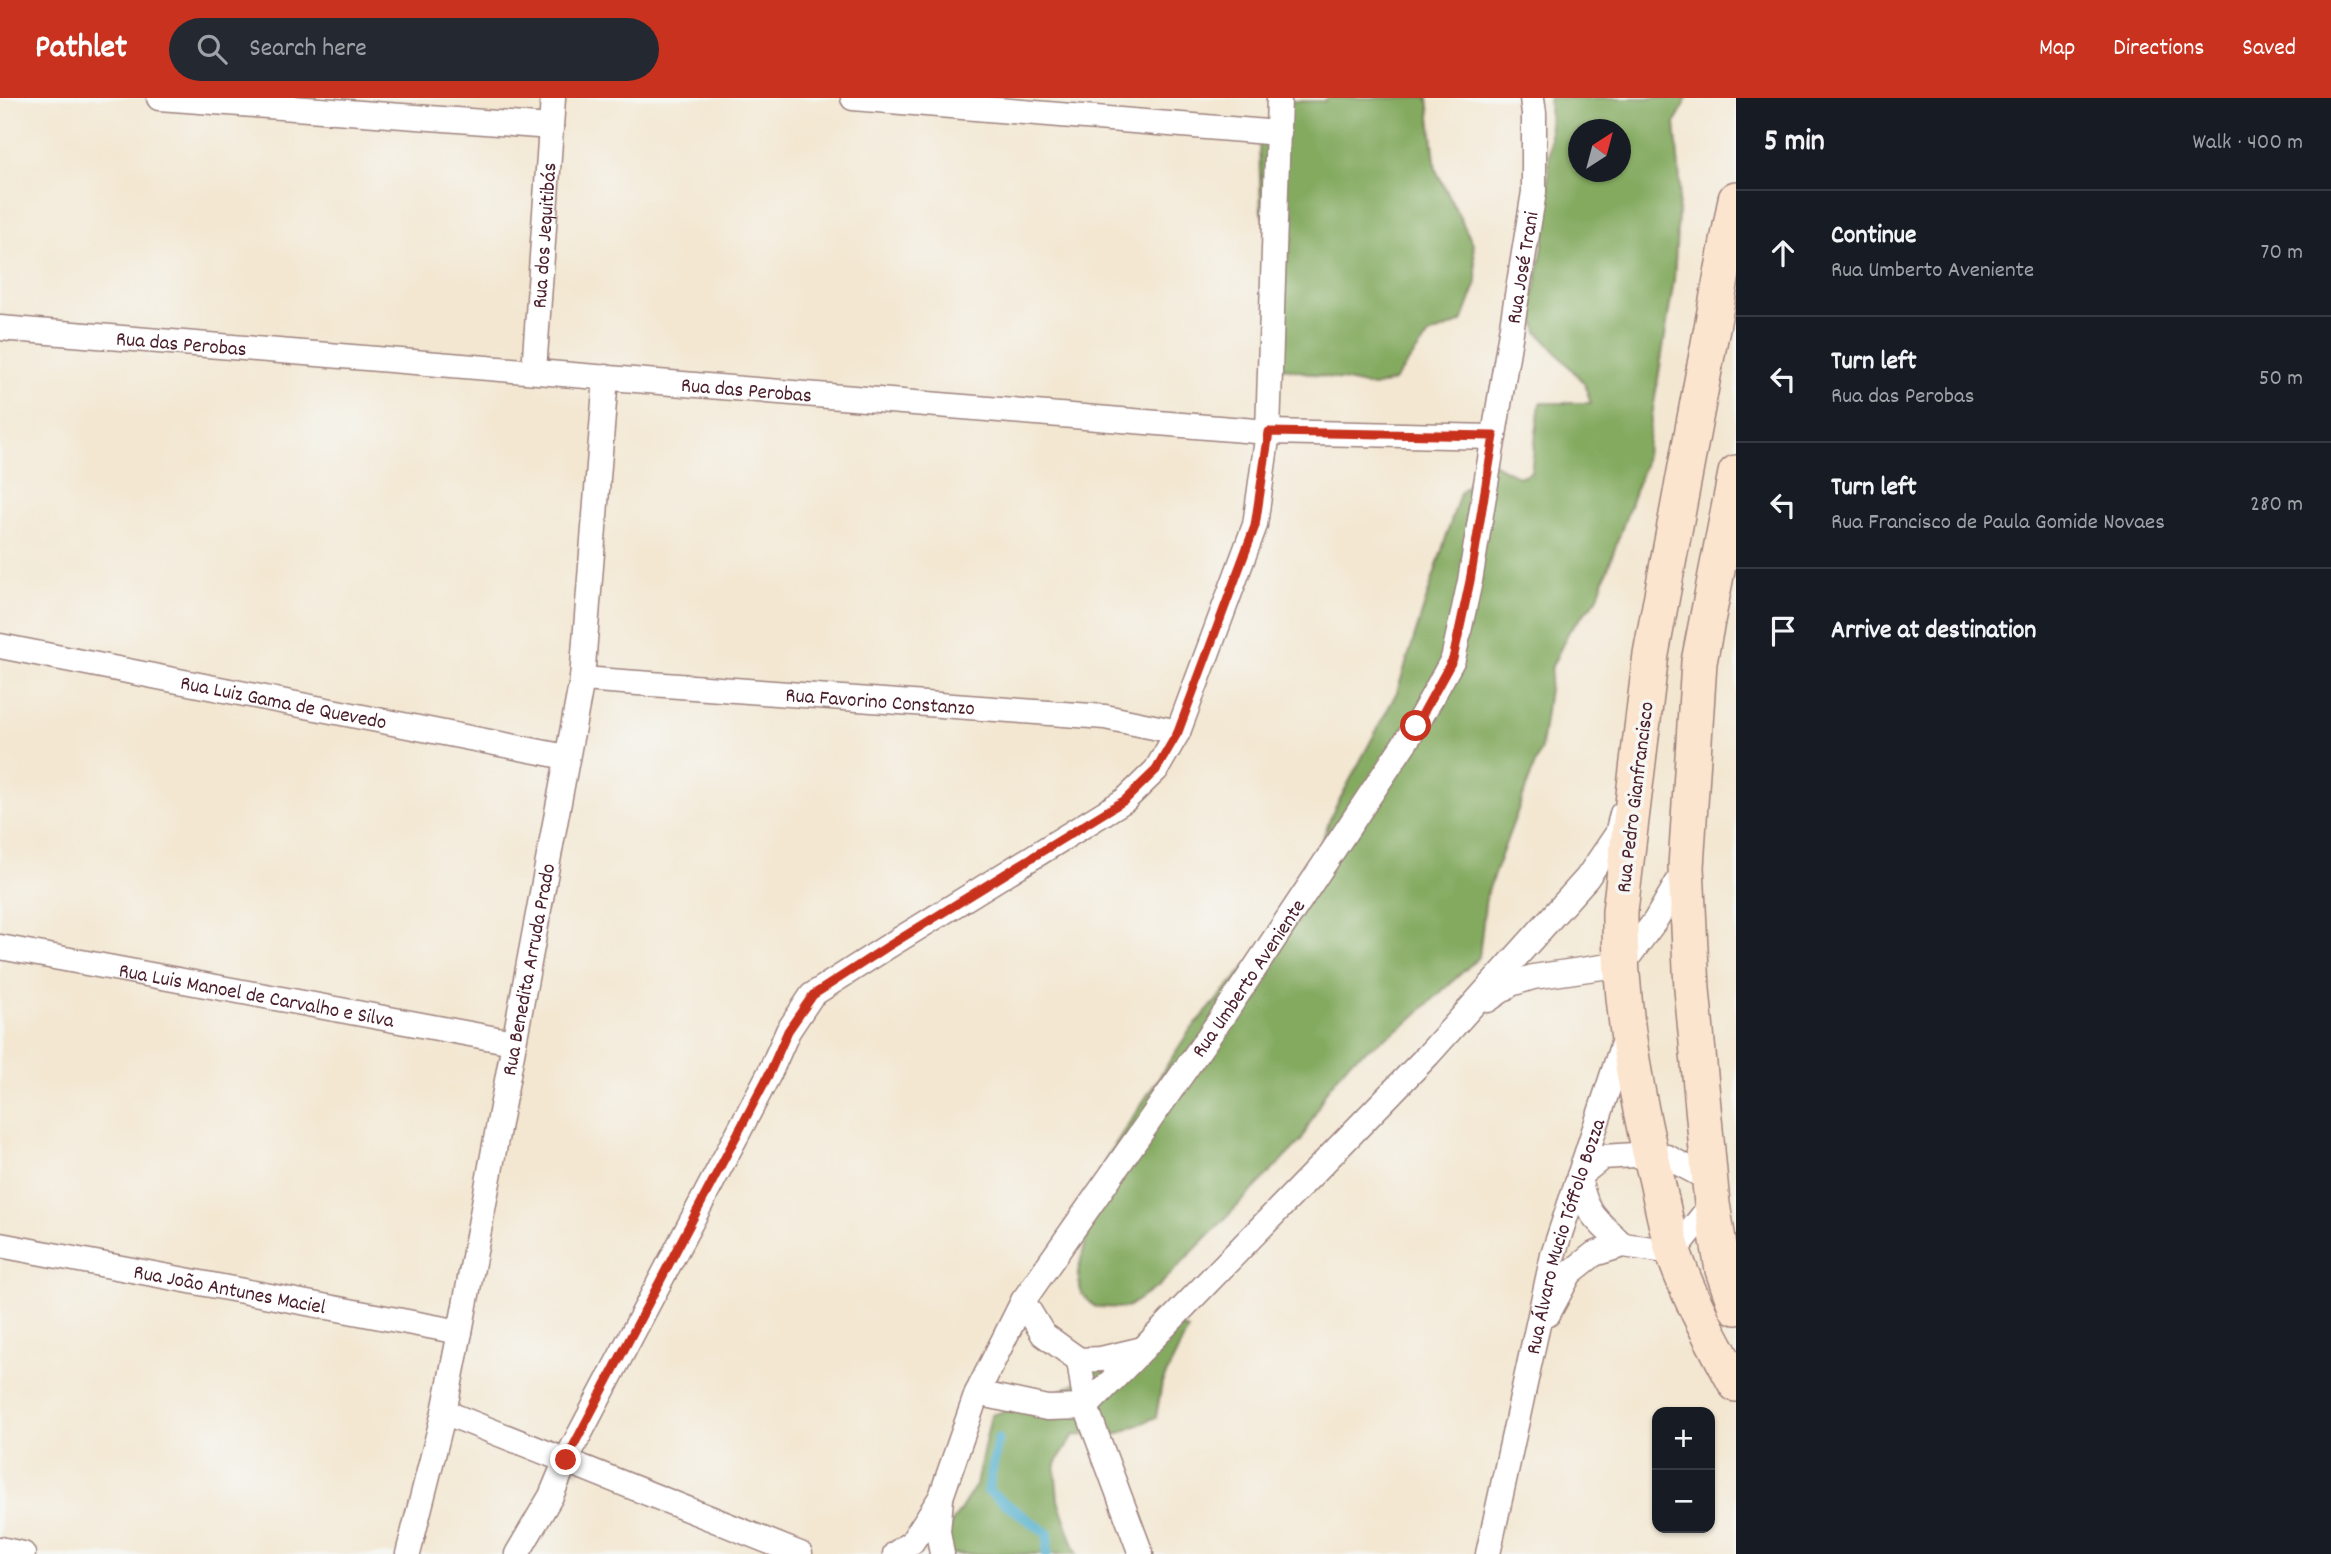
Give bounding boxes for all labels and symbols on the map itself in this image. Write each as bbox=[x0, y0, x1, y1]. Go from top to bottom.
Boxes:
north arrow bbox=[1568, 119, 1631, 182]
street label: Rua dos Jequitibás bbox=[526, 162, 566, 309]
street label: Rua José Trani bbox=[1501, 209, 1549, 326]
street label: Rua das Perobas bbox=[115, 326, 248, 366]
street label: Rua das Perobas bbox=[680, 372, 813, 413]
street label: Rua Luiz Gama de Quevedo bbox=[177, 670, 389, 739]
street label: Rua Favorino Constanzo bbox=[784, 682, 976, 725]
street label: Rua Pedro Gianfrancisco bbox=[1610, 700, 1664, 895]
route start bbox=[1400, 710, 1431, 741]
street label: Rua Benedita Arruda Prado bbox=[496, 861, 565, 1078]
street label: Rua Umberto Aveniente bbox=[1186, 894, 1315, 1065]
street label: Rua Luis Manoel de Carvalho e Silva bbox=[116, 957, 397, 1038]
street label: Rua Álvaro Mucio Tóffolo Bozza bbox=[1520, 1114, 1615, 1357]
street label: Rua João Antunes Maciel bbox=[131, 1259, 328, 1324]
route end bbox=[550, 1444, 581, 1475]

